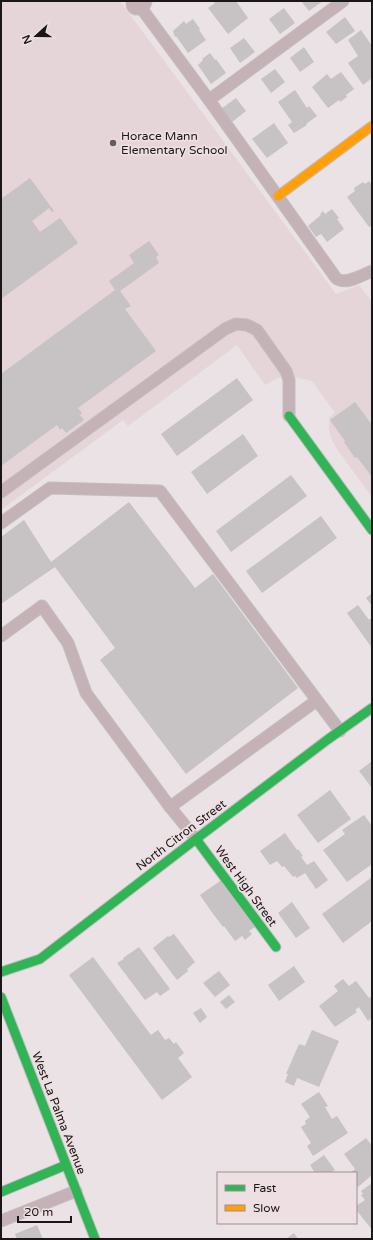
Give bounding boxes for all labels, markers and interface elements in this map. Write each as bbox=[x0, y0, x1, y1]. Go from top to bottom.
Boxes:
north arrow bbox=[16, 16, 56, 56]
text: N bbox=[19, 33, 35, 46]
place label: Horace Mann Elementary School bbox=[121, 129, 228, 157]
marker: Horace Mann Elementary School bbox=[108, 138, 118, 148]
street label: North Citron Street bbox=[133, 796, 229, 873]
street label: West High Street bbox=[212, 843, 280, 929]
street label: West La Palma Avenue bbox=[29, 1050, 89, 1176]
legend bbox=[217, 1172, 357, 1224]
text: Fast bbox=[253, 1181, 277, 1195]
scale bar bbox=[18, 1198, 71, 1224]
text: Slow bbox=[253, 1201, 280, 1215]
text: 20 m bbox=[24, 1205, 53, 1219]

